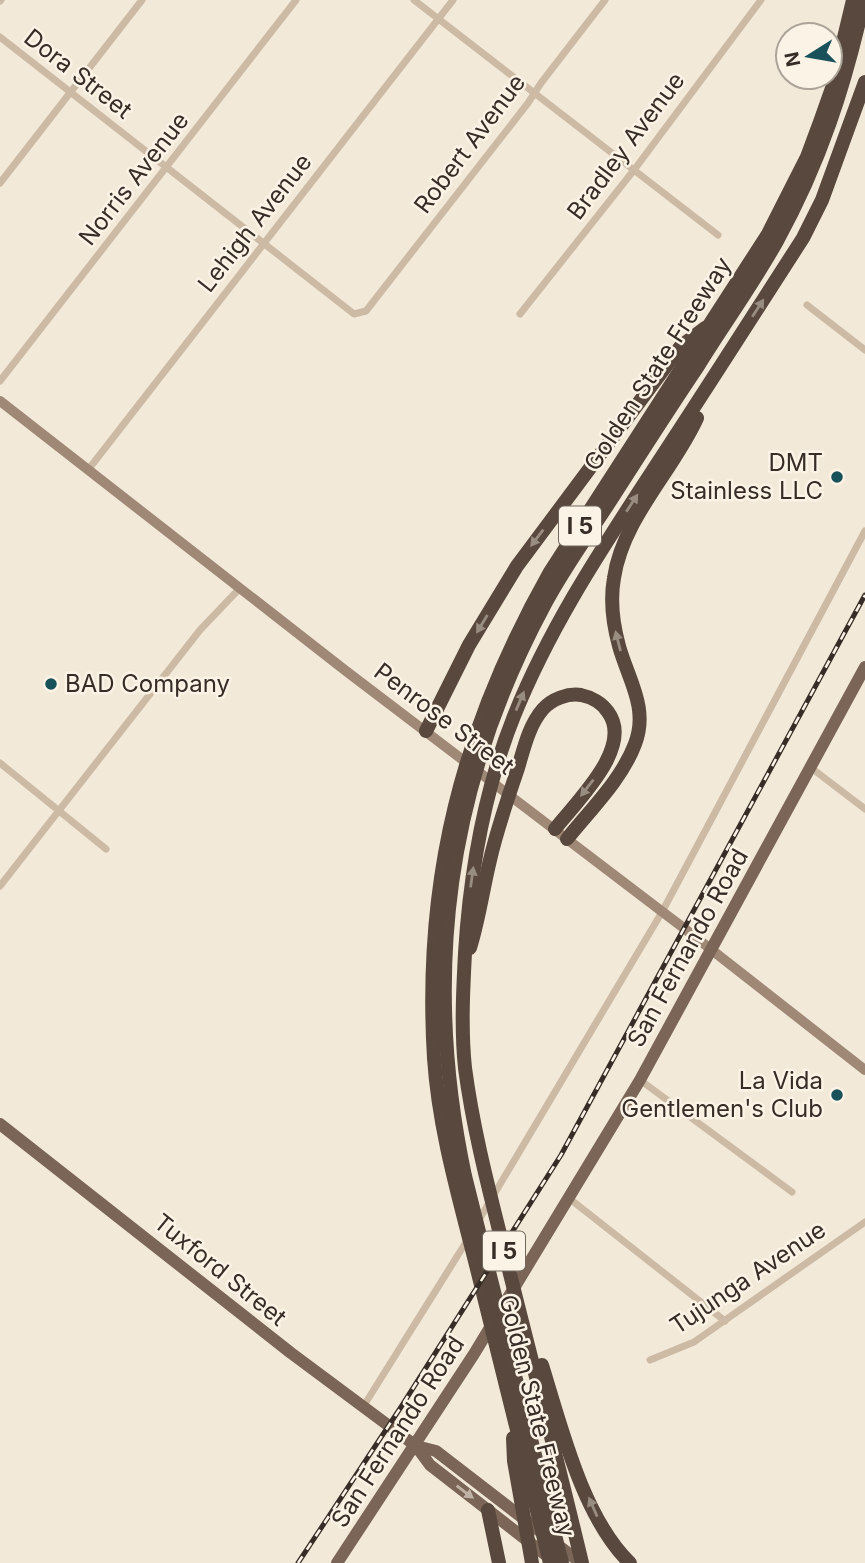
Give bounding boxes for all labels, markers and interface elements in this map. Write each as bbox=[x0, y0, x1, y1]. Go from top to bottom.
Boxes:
north arrow bbox=[774, 21, 844, 91]
street label: Dora Street bbox=[19, 23, 138, 125]
text: N bbox=[780, 50, 805, 68]
street label: Bradley Avenue bbox=[561, 66, 690, 225]
street label: Robert Avenue bbox=[408, 68, 531, 219]
street label: Norris Avenue bbox=[73, 106, 195, 251]
street label: Lehigh Avenue bbox=[192, 148, 318, 298]
street label: Golden State Freeway bbox=[578, 251, 738, 476]
one-way arrow bbox=[751, 299, 765, 317]
place label: DMT Stainless LLC bbox=[670, 448, 823, 505]
marker: DMT Stainless LLC bbox=[829, 469, 845, 485]
one-way arrow bbox=[625, 493, 638, 513]
road number: I 5 bbox=[559, 506, 601, 546]
one-way arrow bbox=[531, 529, 545, 547]
one-way arrow bbox=[475, 614, 488, 633]
one-way arrow bbox=[612, 630, 623, 652]
street label: Penrose Street bbox=[369, 657, 520, 781]
place label: BAD Company bbox=[65, 669, 230, 698]
marker: BAD Company bbox=[43, 676, 59, 692]
one-way arrow bbox=[515, 690, 526, 711]
one-way arrow bbox=[580, 779, 594, 797]
street label: San Fernando Road bbox=[621, 844, 754, 1052]
one-way arrow bbox=[467, 866, 478, 888]
place label: La Vida Gentlemen's Club bbox=[621, 1066, 823, 1123]
marker: La Vida Gentlemen's Club bbox=[829, 1087, 845, 1103]
street label: Tuxford Street bbox=[148, 1207, 292, 1332]
street label: Tujunga Avenue bbox=[664, 1215, 831, 1340]
road number: I 5 bbox=[483, 1232, 525, 1270]
street label: Golden State Freeway bbox=[493, 1292, 582, 1540]
street label: San Fernando Road bbox=[325, 1331, 470, 1533]
one-way arrow bbox=[456, 1484, 474, 1498]
one-way arrow bbox=[587, 1497, 599, 1517]

